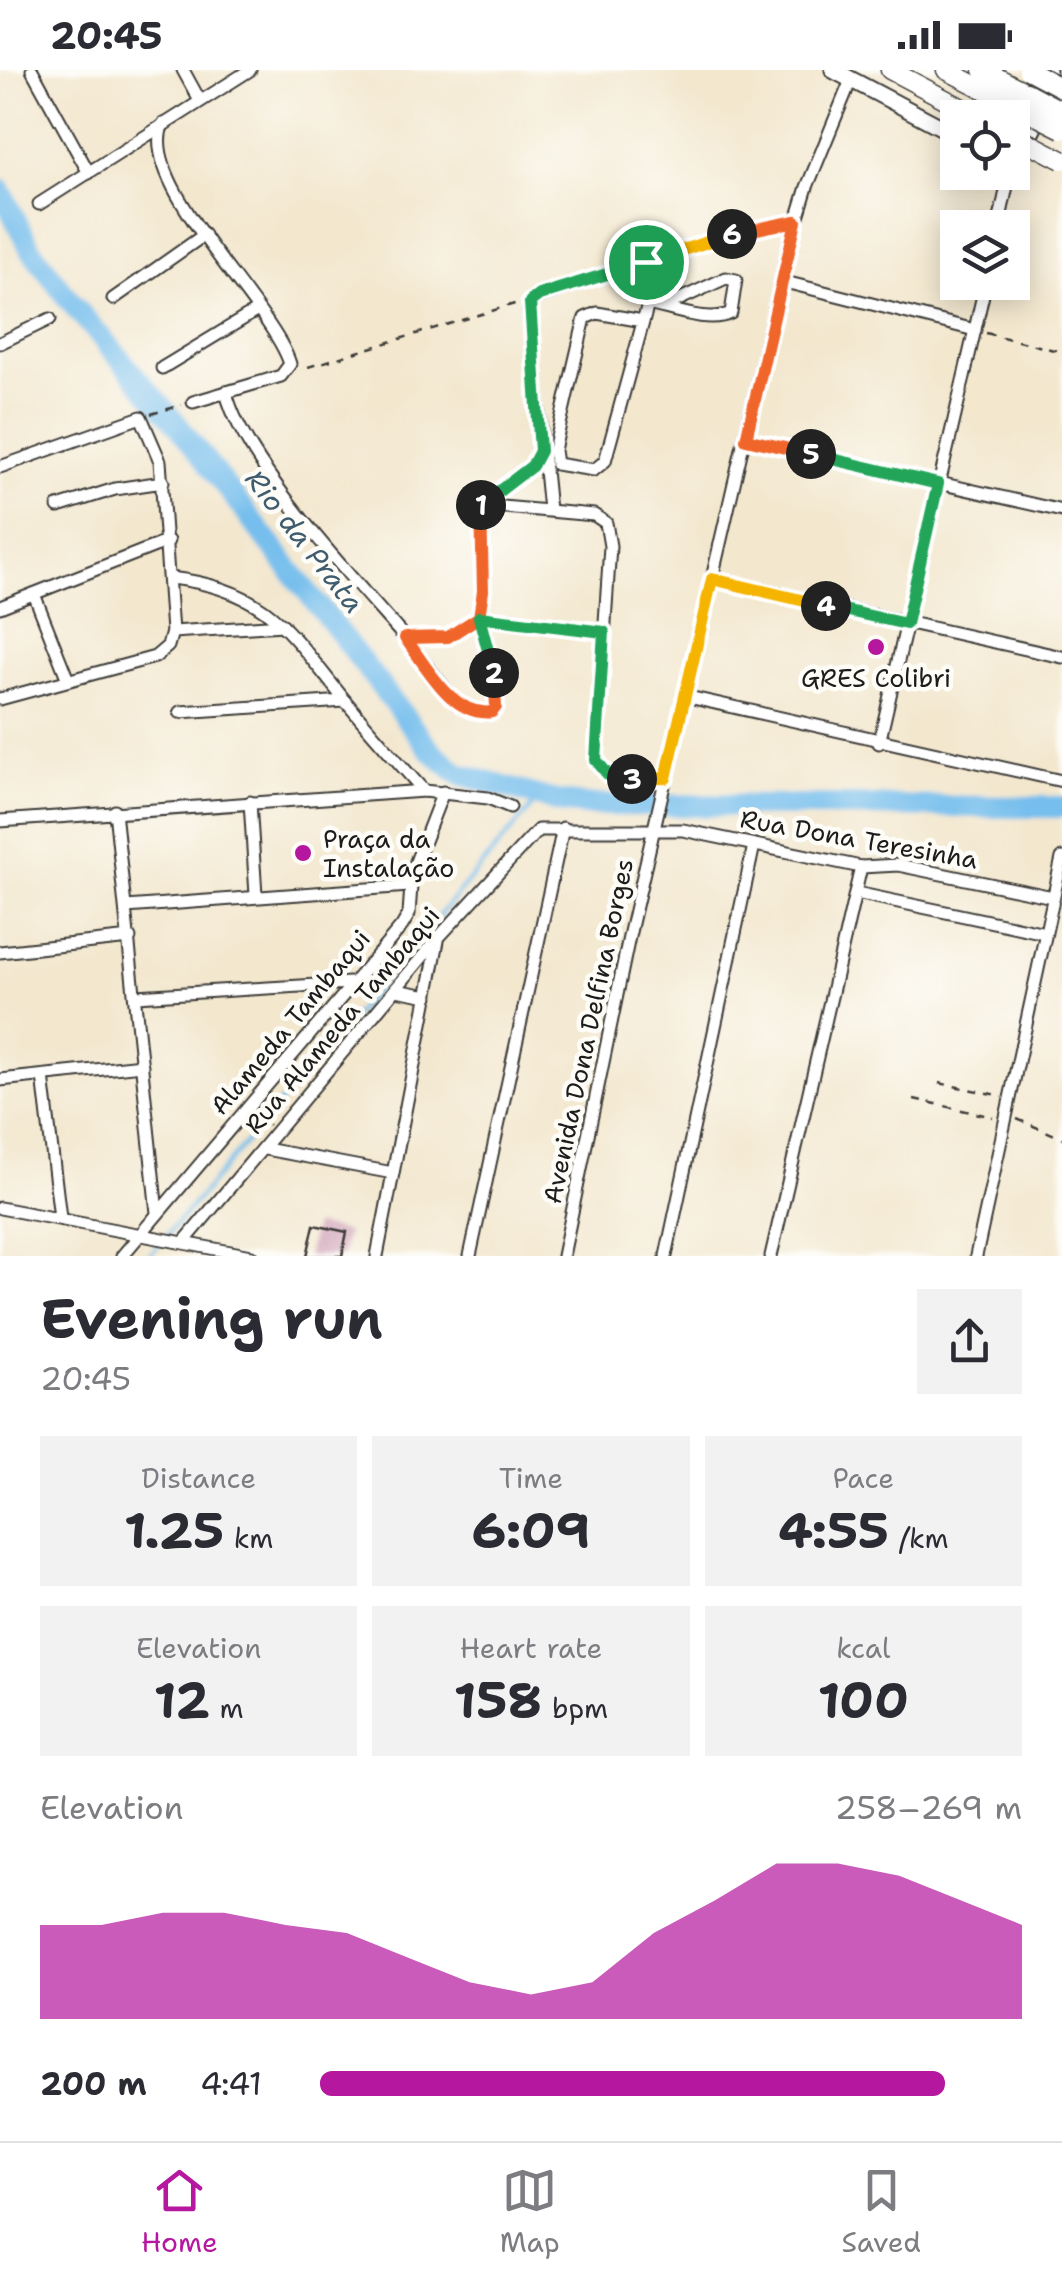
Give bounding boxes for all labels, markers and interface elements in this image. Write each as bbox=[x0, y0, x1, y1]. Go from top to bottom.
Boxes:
text: 20:45 bbox=[50, 10, 162, 61]
map controls bbox=[940, 100, 1030, 300]
button: locate bbox=[940, 100, 1030, 190]
pin: 6 bbox=[707, 209, 757, 259]
button: layers bbox=[940, 210, 1030, 300]
text: 6 bbox=[722, 215, 742, 253]
pin bbox=[604, 220, 689, 305]
icon: arrive bbox=[619, 235, 674, 290]
pin: 5 bbox=[786, 429, 836, 479]
text: 5 bbox=[802, 435, 820, 473]
water label: Rio da Prata bbox=[237, 461, 373, 621]
pin: 1 bbox=[456, 480, 506, 530]
text: 1 bbox=[475, 486, 487, 524]
pin: 4 bbox=[801, 581, 851, 631]
text: 4 bbox=[816, 587, 836, 625]
marker: GRES Colibri bbox=[865, 636, 887, 658]
pin: 2 bbox=[469, 648, 519, 698]
text: 2 bbox=[484, 654, 504, 692]
place label: GRES Colibri bbox=[801, 661, 951, 695]
pin: 3 bbox=[607, 754, 657, 804]
text: 3 bbox=[622, 760, 642, 798]
street label: Rua Dona Teresinha bbox=[738, 801, 981, 877]
place label: Praça da Instalação bbox=[323, 822, 454, 885]
marker: Praça da Instalação bbox=[292, 842, 314, 864]
street label: Avenida Dona Delfina Borges bbox=[535, 855, 641, 1207]
street label: Rua Alameda Tambaqui bbox=[238, 900, 446, 1140]
street label: Alameda Tambaqui bbox=[204, 924, 376, 1120]
text: Evening run bbox=[40, 1282, 383, 1356]
button: share bbox=[917, 1289, 1022, 1394]
text: 20:45 bbox=[40, 1357, 131, 1400]
text: Distance bbox=[141, 1459, 256, 1497]
text: Time bbox=[499, 1459, 563, 1497]
text: Pace bbox=[833, 1459, 894, 1497]
text: 1.25 bbox=[124, 1497, 224, 1564]
text: 6:09 bbox=[471, 1497, 590, 1564]
text: 4:55 bbox=[778, 1497, 889, 1564]
text: km bbox=[224, 1519, 273, 1557]
text: /km bbox=[889, 1519, 949, 1557]
text: Elevation bbox=[136, 1629, 261, 1667]
text: Heart rate bbox=[460, 1629, 602, 1667]
text: kcal bbox=[836, 1629, 891, 1667]
text: 12 bbox=[154, 1667, 210, 1734]
text: 158 bbox=[454, 1667, 542, 1734]
text: 100 bbox=[818, 1667, 909, 1734]
text: m bbox=[210, 1689, 244, 1727]
text: bpm bbox=[542, 1689, 608, 1727]
text: Elevation bbox=[40, 1786, 183, 1829]
text: 258–269 m bbox=[835, 1786, 1022, 1829]
text: 200 m bbox=[40, 2062, 147, 2105]
text: 4:41 bbox=[200, 2062, 262, 2105]
tab: Home bbox=[141, 2163, 218, 2261]
tab: Map bbox=[500, 2163, 560, 2261]
tab: Saved bbox=[842, 2163, 921, 2261]

